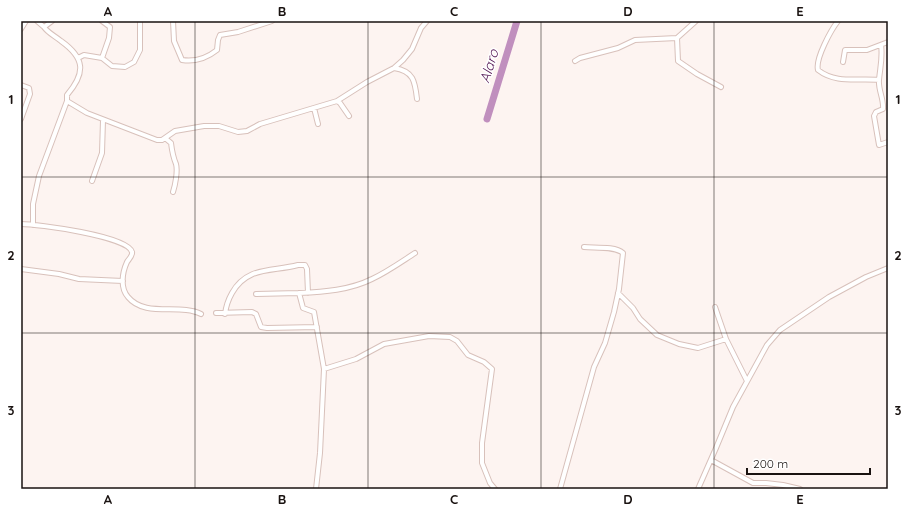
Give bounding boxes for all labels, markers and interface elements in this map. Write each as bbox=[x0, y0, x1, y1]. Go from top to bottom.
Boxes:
text: A bbox=[104, 3, 113, 19]
text: B bbox=[278, 3, 286, 19]
text: C bbox=[450, 3, 458, 19]
text: D bbox=[623, 3, 633, 19]
text: E bbox=[796, 3, 804, 19]
water label: Alaro bbox=[475, 46, 503, 85]
text: 1 bbox=[8, 91, 14, 107]
text: 1 bbox=[895, 91, 901, 107]
text: 2 bbox=[7, 247, 15, 263]
text: 2 bbox=[894, 247, 902, 263]
text: 3 bbox=[8, 402, 15, 418]
text: 3 bbox=[895, 402, 902, 418]
scale bar bbox=[747, 450, 870, 476]
text: 200 m bbox=[753, 456, 788, 471]
text: A bbox=[104, 491, 113, 507]
text: B bbox=[278, 491, 286, 507]
text: C bbox=[450, 491, 458, 507]
text: D bbox=[623, 491, 633, 507]
text: E bbox=[796, 491, 804, 507]

